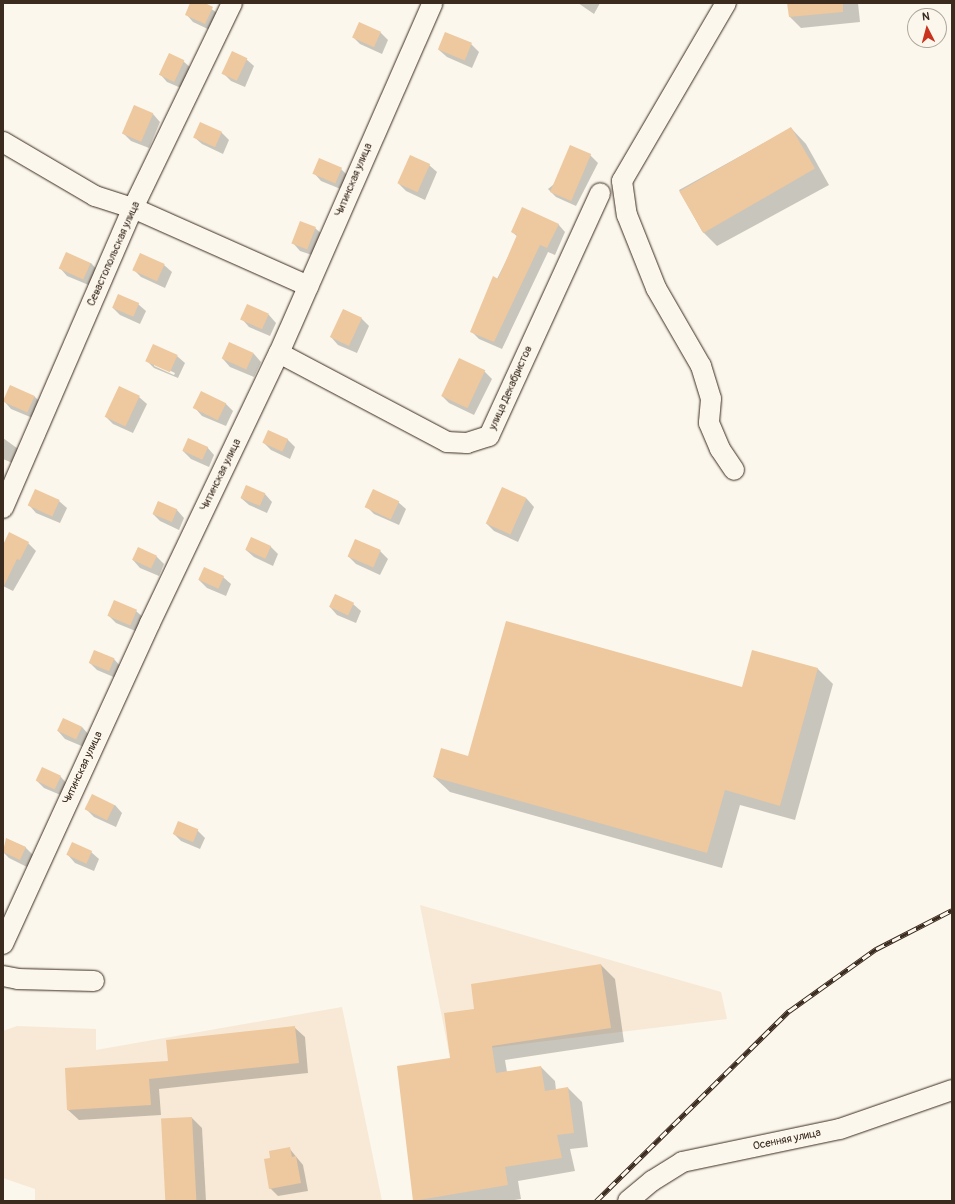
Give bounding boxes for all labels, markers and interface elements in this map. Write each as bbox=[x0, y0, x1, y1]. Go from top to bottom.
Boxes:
north arrow bbox=[907, 8, 947, 48]
text: N bbox=[921, 10, 930, 23]
street label: Читинская улица bbox=[333, 141, 375, 219]
street label: Севастопольская улица bbox=[85, 200, 143, 308]
street label: улица Декабристов bbox=[486, 344, 536, 432]
street label: Читинская улица bbox=[198, 437, 244, 513]
street label: Читинская улица bbox=[60, 730, 106, 806]
street label: Осенняя улица bbox=[752, 1126, 822, 1154]

